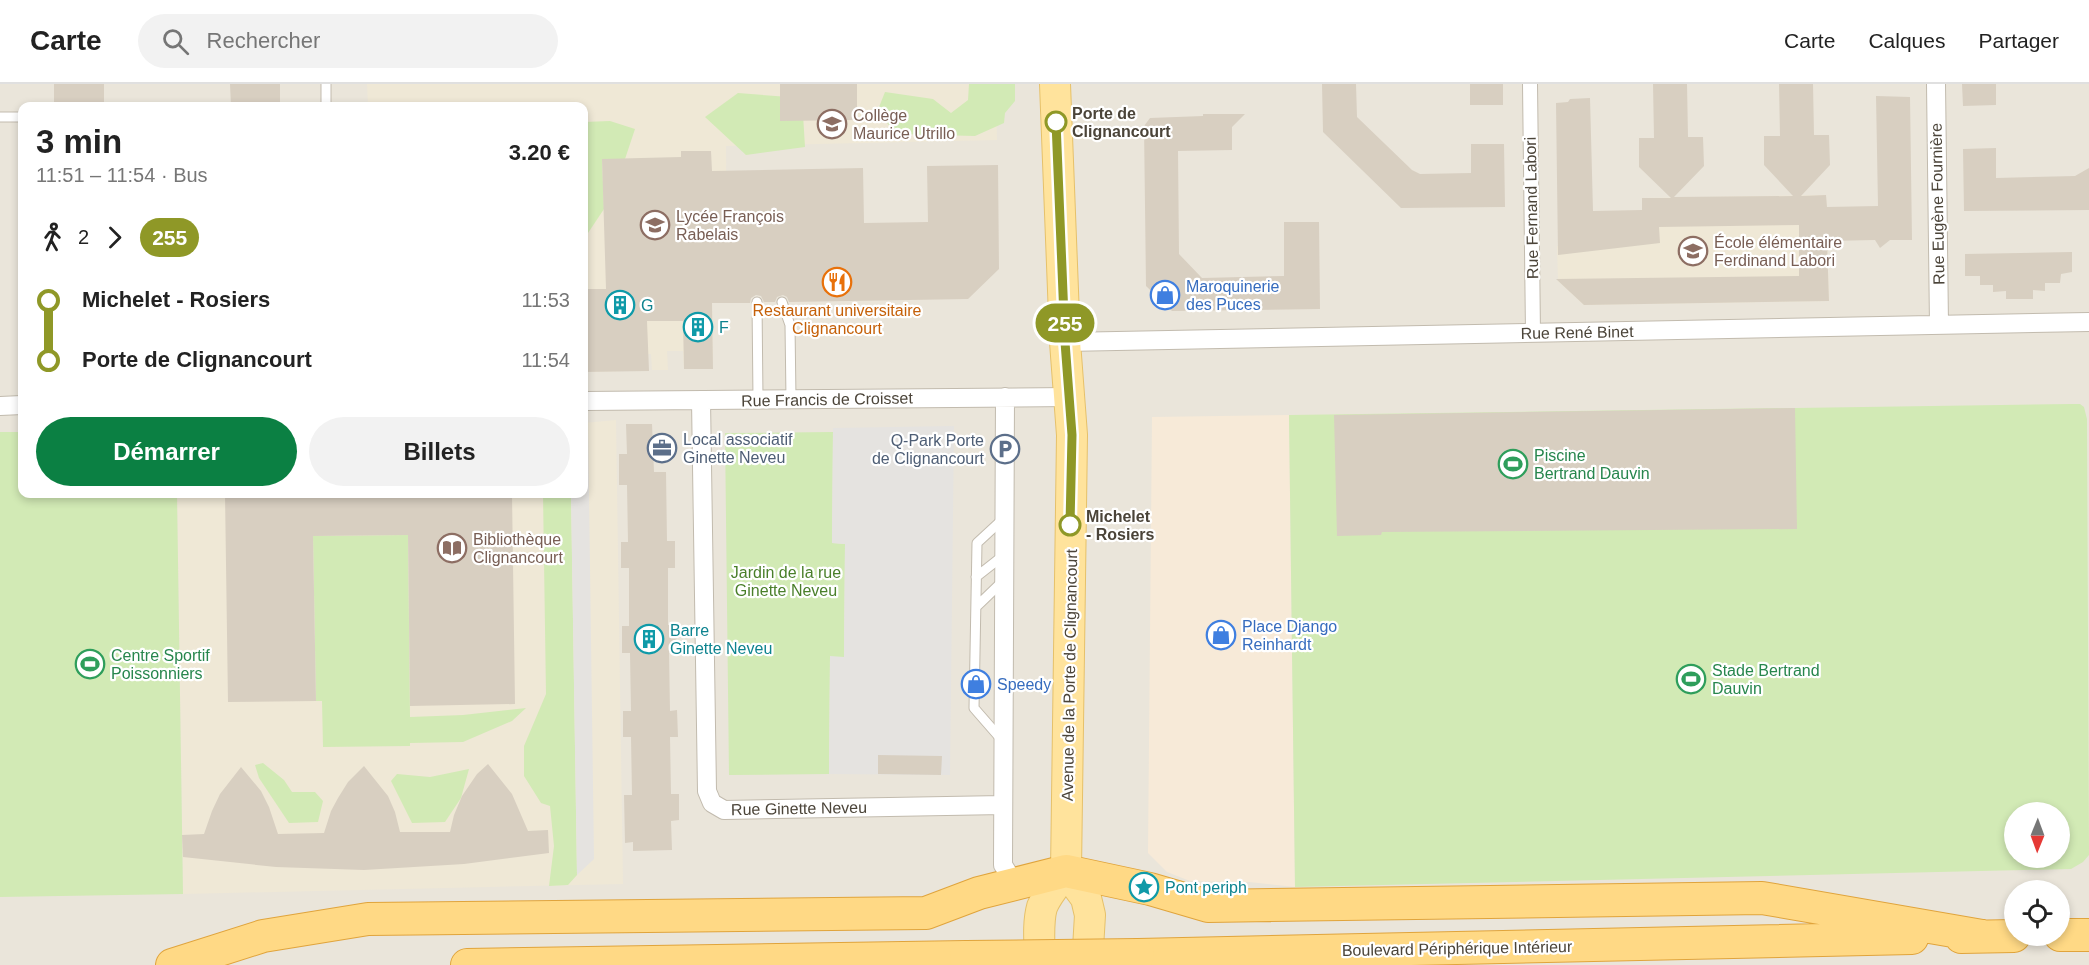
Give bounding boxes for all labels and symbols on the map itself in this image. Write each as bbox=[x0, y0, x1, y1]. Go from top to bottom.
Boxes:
place label: Porte de Clignancourt bbox=[1072, 105, 1171, 140]
place label: Collège Maurice Utrillo bbox=[853, 107, 955, 142]
school or university icon: Collège Maurice Utrillo bbox=[816, 108, 848, 140]
marker: Porte de Clignancourt bbox=[1045, 111, 1067, 133]
street label: Rue Eugène Fournière bbox=[1928, 123, 1947, 285]
street label: Rue Fernand Labori bbox=[1522, 137, 1541, 279]
place label: Lycée François Rabelais bbox=[676, 208, 784, 243]
school or university icon: Lycée François Rabelais bbox=[639, 209, 671, 241]
place label: École élémentaire Ferdinand Labori bbox=[1714, 233, 1842, 269]
school or university icon: École élémentaire Ferdinand Labori bbox=[1677, 235, 1709, 267]
restaurant icon: Restaurant universitaire Clignancourt bbox=[821, 266, 853, 298]
place label: Maroquinerie des Puces bbox=[1186, 278, 1279, 313]
shop icon: Maroquinerie des Puces bbox=[1149, 279, 1181, 311]
building icon: G bbox=[604, 289, 636, 321]
place label: G bbox=[641, 297, 653, 314]
place label: Restaurant universitaire Clignancourt bbox=[753, 302, 922, 337]
line badge: 255 bbox=[1030, 304, 1100, 342]
building icon: F bbox=[682, 311, 714, 343]
place label: F bbox=[719, 319, 729, 336]
street label: Rue René Binet bbox=[1520, 323, 1634, 342]
street label: Rue Francis de Croisset bbox=[741, 389, 914, 409]
place label: Local associatif Ginette Neveu bbox=[683, 431, 793, 466]
office icon: Local associatif Ginette Neveu bbox=[646, 432, 678, 464]
place label: Q-Park Porte de Clignancourt bbox=[872, 432, 985, 467]
parking icon: Q-Park Porte de Clignancourt bbox=[989, 433, 1021, 465]
place label: Piscine Bertrand Dauvin bbox=[1534, 447, 1650, 482]
sports icon: Piscine Bertrand Dauvin bbox=[1497, 448, 1529, 480]
place label: Michelet - Rosiers bbox=[1086, 508, 1155, 543]
marker: Michelet - Rosiers bbox=[1059, 514, 1081, 536]
place label: Bibliothèque Clignancourt bbox=[473, 531, 563, 566]
library icon: Bibliothèque Clignancourt bbox=[436, 532, 468, 564]
street label: Avenue de la Porte de Clignancourt bbox=[1059, 548, 1080, 801]
park label: Jardin de la rue Ginette Neveu bbox=[731, 564, 841, 599]
place label: Place Django Reinhardt bbox=[1242, 618, 1337, 653]
shop icon: Place Django Reinhardt bbox=[1205, 619, 1237, 651]
place label: Barre Ginette Neveu bbox=[670, 622, 772, 657]
building icon: Barre Ginette Neveu bbox=[633, 623, 665, 655]
place label: Centre Sportif Poissonniers bbox=[111, 647, 210, 682]
sports icon: Centre Sportif Poissonniers bbox=[74, 648, 106, 680]
place label: Stade Bertrand Dauvin bbox=[1712, 662, 1820, 697]
sports icon: Stade Bertrand Dauvin bbox=[1675, 663, 1707, 695]
shop icon: Speedy bbox=[960, 668, 992, 700]
place label: Speedy bbox=[997, 676, 1051, 693]
street label: Rue Ginette Neveu bbox=[731, 799, 867, 818]
north arrow bbox=[2004, 802, 2070, 868]
place icon: Pont periph bbox=[1128, 871, 1160, 903]
place label: Pont periph bbox=[1165, 879, 1247, 896]
street label: Boulevard Périphérique Intérieur bbox=[1342, 938, 1573, 959]

